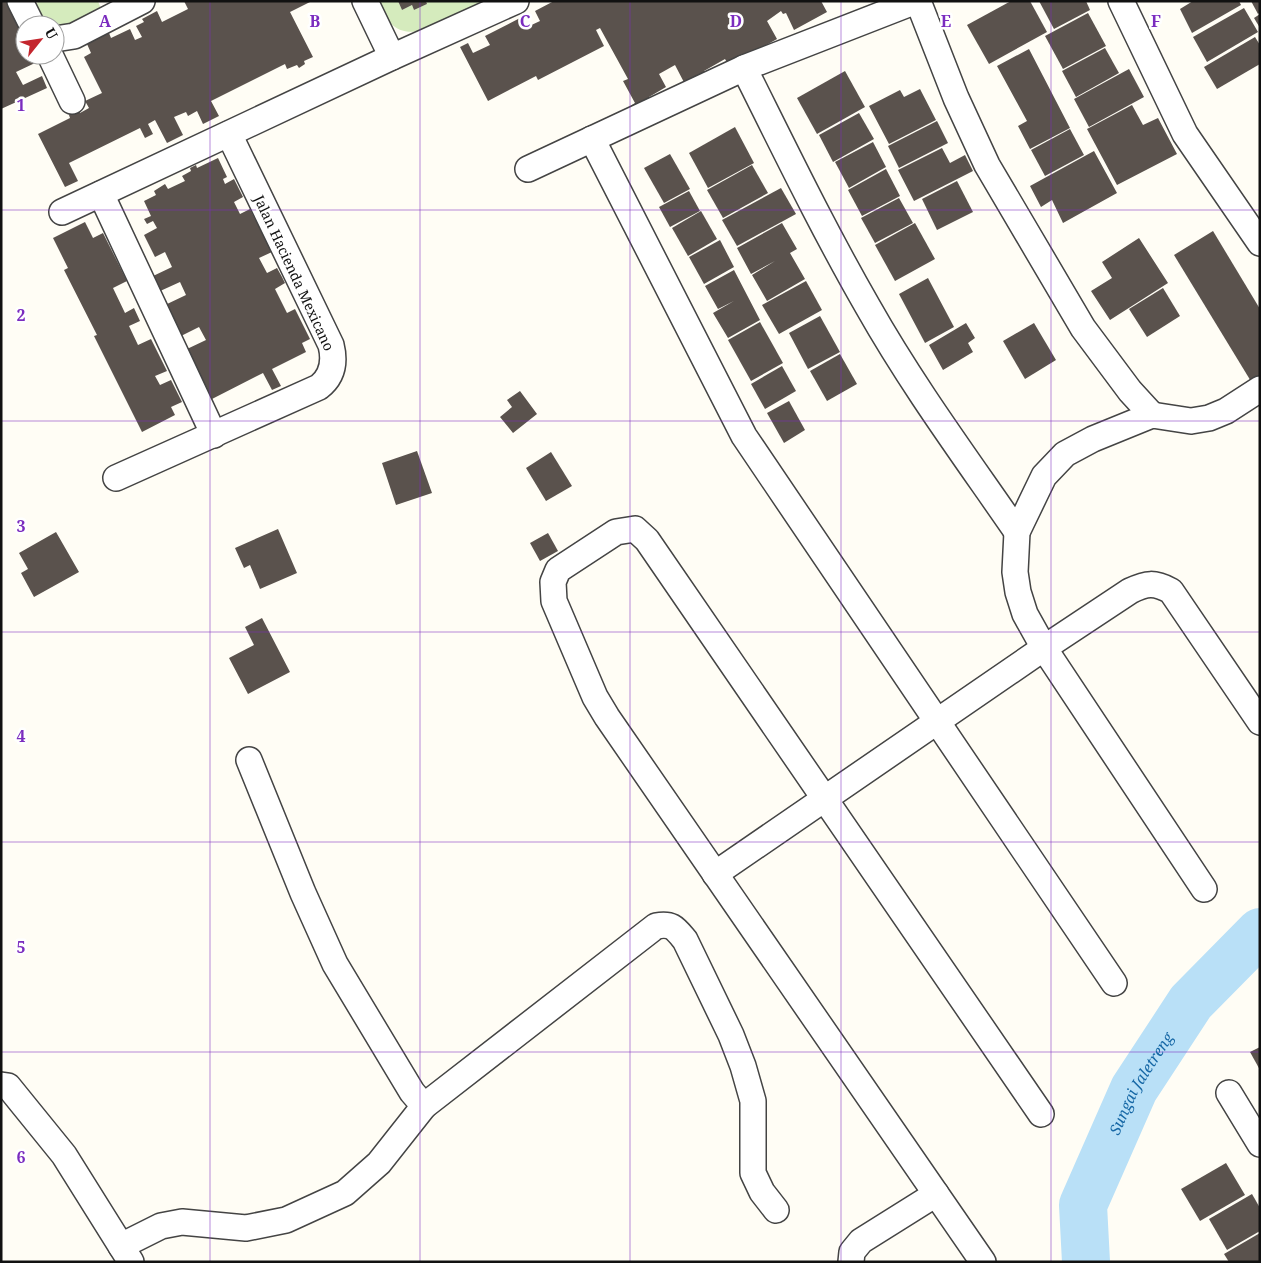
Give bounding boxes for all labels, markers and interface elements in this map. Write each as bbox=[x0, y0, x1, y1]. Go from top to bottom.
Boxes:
text: A bbox=[99, 10, 112, 32]
text: B bbox=[310, 10, 321, 32]
text: C bbox=[520, 10, 531, 32]
text: D bbox=[730, 10, 742, 32]
text: E bbox=[941, 10, 951, 32]
text: F bbox=[1151, 10, 1161, 32]
north arrow bbox=[15, 15, 65, 65]
text: U bbox=[41, 24, 63, 43]
text: 1 bbox=[16, 94, 26, 116]
street label: Jalan Hacienda Mexicano bbox=[250, 191, 339, 354]
text: 2 bbox=[16, 304, 26, 326]
text: 3 bbox=[16, 515, 26, 537]
text: 4 bbox=[16, 725, 26, 747]
text: 5 bbox=[16, 936, 26, 958]
water label: Sungai Jaletreng bbox=[1104, 1028, 1178, 1138]
text: 6 bbox=[16, 1146, 26, 1168]

